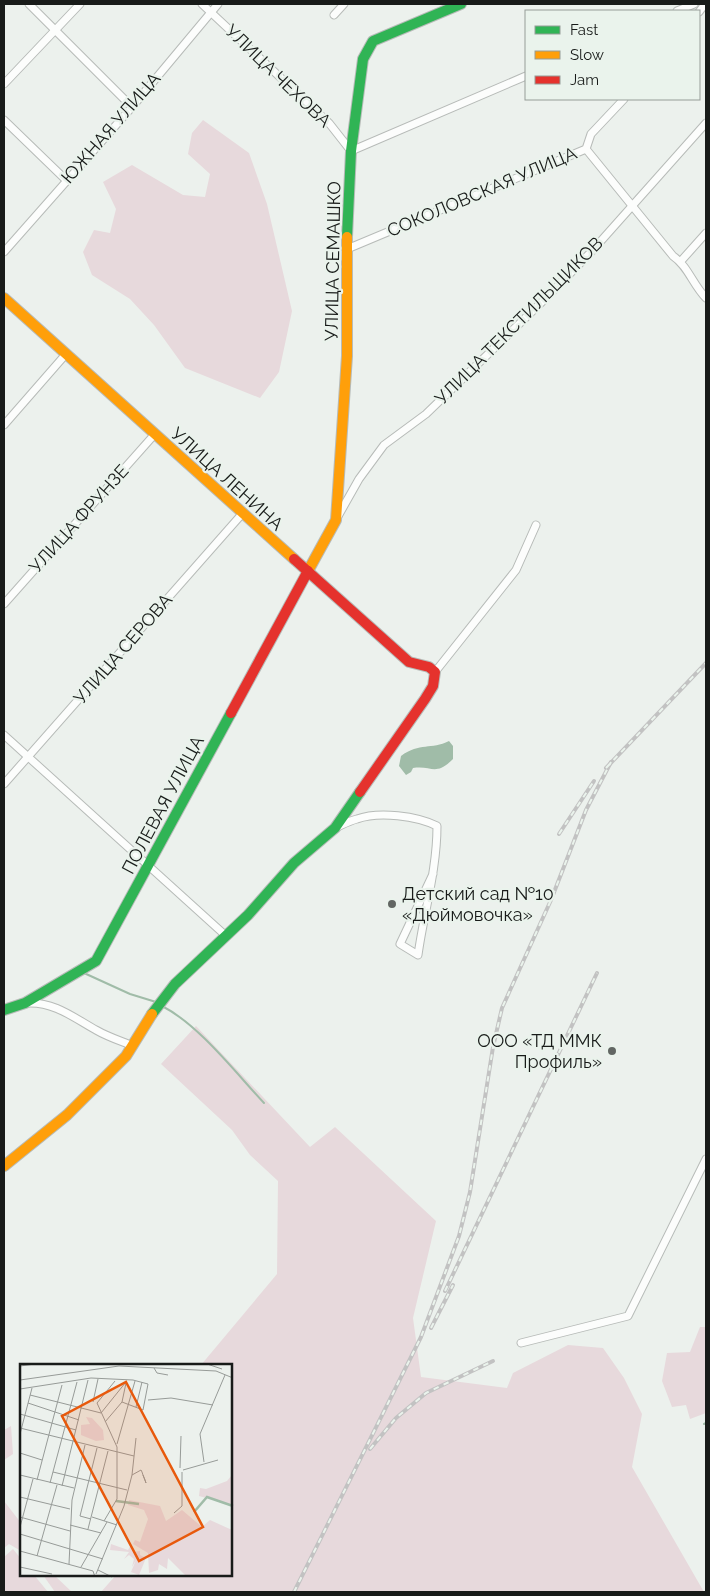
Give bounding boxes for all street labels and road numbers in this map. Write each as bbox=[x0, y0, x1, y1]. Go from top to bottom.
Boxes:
street label: УЛИЦА ЧЕХОВА bbox=[221, 20, 335, 131]
street label: ЮЖНАЯ УЛИЦА bbox=[57, 68, 165, 187]
street label: СОКОЛОВСКАЯ УЛИЦА bbox=[384, 142, 580, 241]
street label: УЛИЦА СЕМАШКО bbox=[321, 181, 344, 341]
street label: УЛИЦА ТЕКСТИЛЬЩИКОВ bbox=[431, 233, 607, 409]
street label: УЛИЦА ЛЕНИНА bbox=[167, 423, 288, 535]
street label: УЛИЦА ФРУНЗЕ bbox=[25, 460, 133, 577]
street label: УЛИЦА СЕРОВА bbox=[69, 589, 176, 708]
street label: ПОЛЕВАЯ УЛИЦА bbox=[117, 732, 208, 877]

